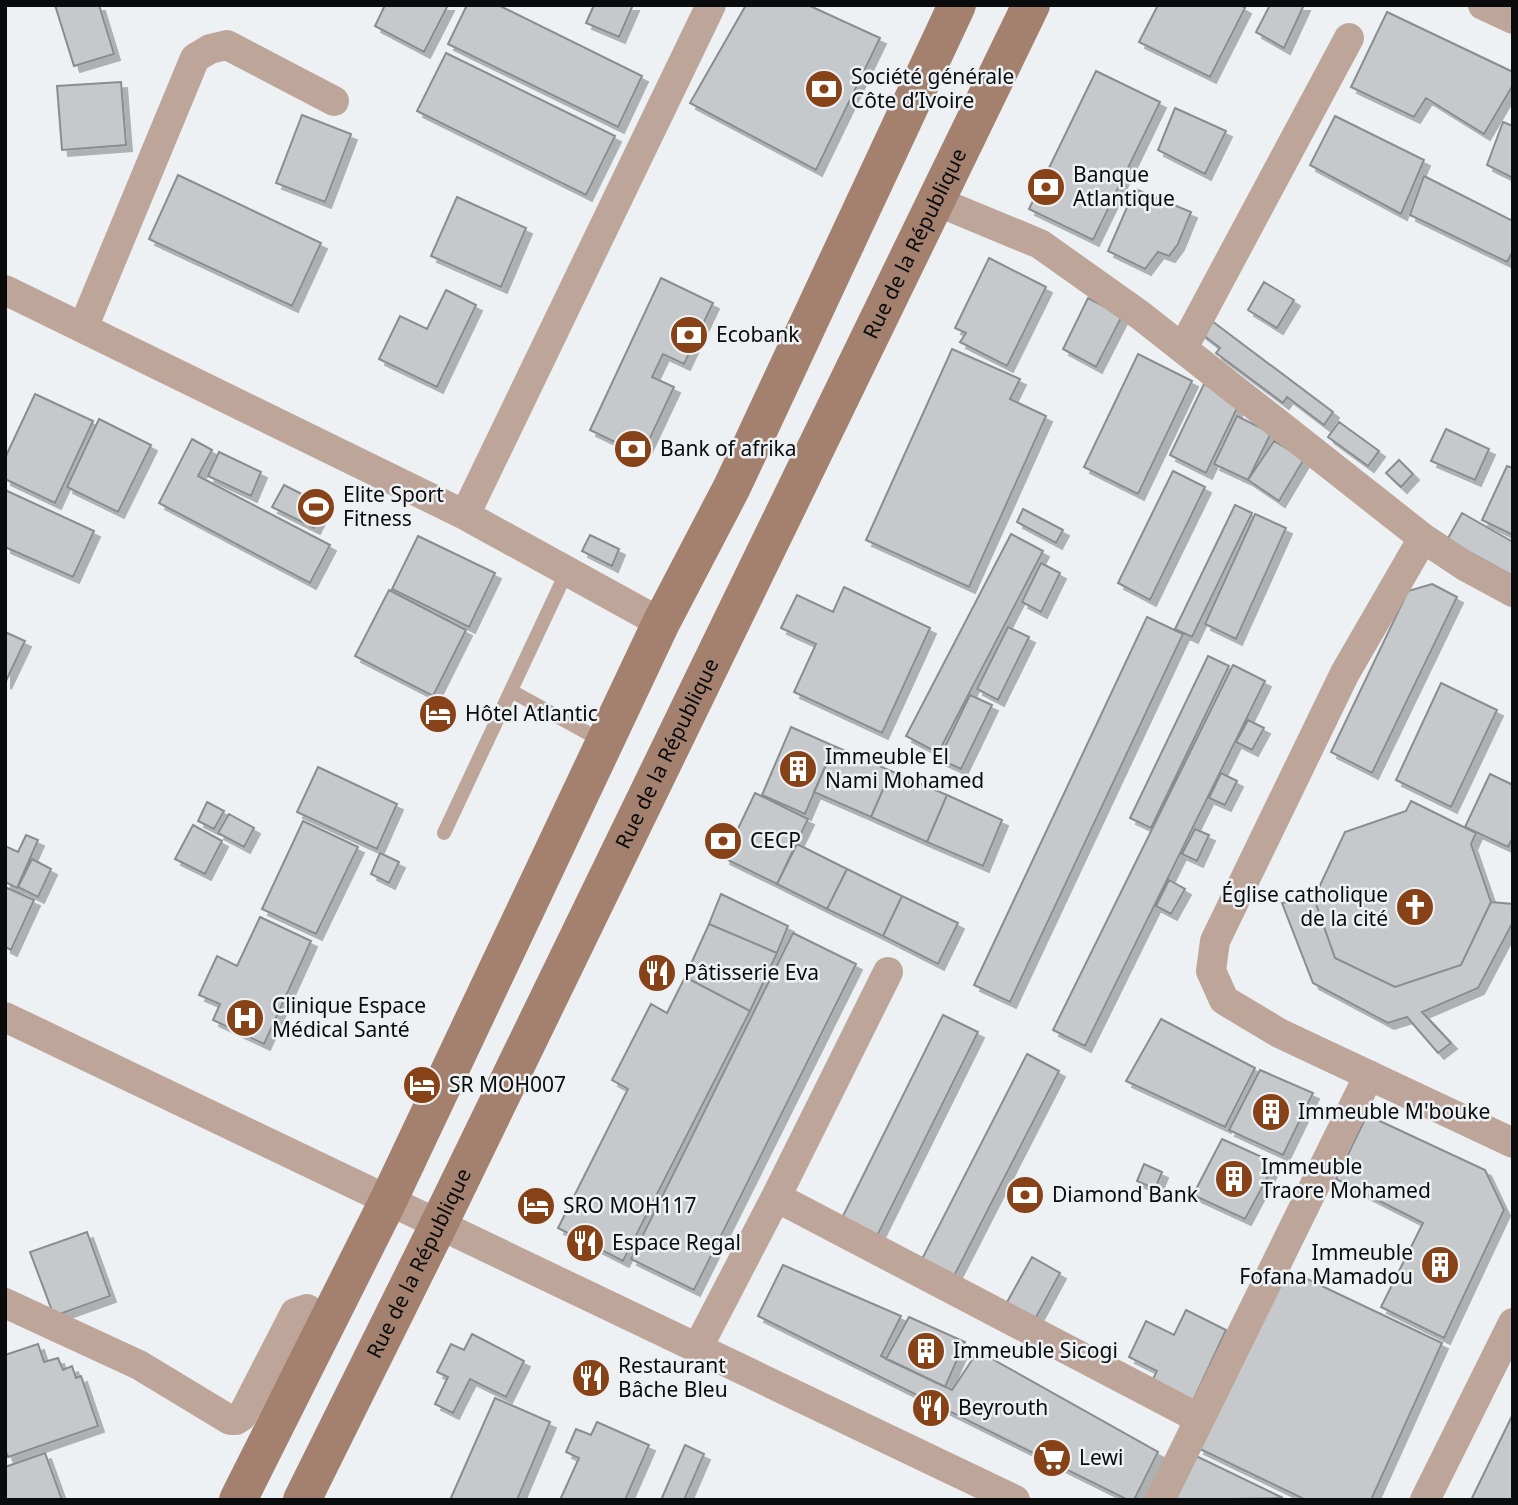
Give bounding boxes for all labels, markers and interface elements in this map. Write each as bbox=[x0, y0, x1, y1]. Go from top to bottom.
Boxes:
place label: Société générale Côte d’Ivoire bbox=[851, 62, 1014, 114]
bank icon: Société générale Côte d’Ivoire bbox=[803, 68, 845, 110]
street label: Rue de la République bbox=[856, 143, 972, 343]
place label: Banque Atlantique bbox=[1073, 160, 1175, 212]
bank icon: Banque Atlantique bbox=[1025, 166, 1067, 208]
bank icon: Ecobank bbox=[668, 314, 710, 356]
place label: Ecobank bbox=[716, 320, 800, 348]
bank icon: Bank of afrika bbox=[612, 428, 654, 470]
place label: Bank of afrika bbox=[660, 434, 797, 462]
place label: Elite Sport Fitness bbox=[343, 480, 444, 532]
sports icon: Elite Sport Fitness bbox=[295, 486, 337, 528]
street label: Rue de la République bbox=[608, 653, 725, 853]
hotel icon: Hôtel Atlantic bbox=[417, 693, 459, 735]
place label: Hôtel Atlantic bbox=[465, 699, 598, 727]
place label: Immeuble El Nami Mohamed bbox=[825, 742, 984, 794]
building icon: Immeuble El Nami Mohamed bbox=[777, 748, 819, 790]
bank icon: CECP bbox=[702, 820, 744, 862]
place label: CECP bbox=[750, 826, 801, 854]
place label: Église catholique de la cité bbox=[1222, 880, 1388, 932]
church icon: Église catholique de la cité bbox=[1394, 886, 1436, 928]
restaurant icon: Pâtisserie Eva bbox=[636, 952, 678, 994]
place label: Pâtisserie Eva bbox=[684, 958, 819, 986]
place label: Clinique Espace Médical Santé bbox=[272, 991, 426, 1043]
hospital icon: Clinique Espace Médical Santé bbox=[224, 997, 266, 1039]
hotel icon: SR MOH007 bbox=[401, 1064, 443, 1106]
place label: SR MOH007 bbox=[449, 1070, 566, 1098]
building icon: Immeuble M'bouke bbox=[1250, 1091, 1292, 1133]
place label: Immeuble M'bouke bbox=[1298, 1097, 1490, 1125]
place label: Immeuble Traore Mohamed bbox=[1261, 1152, 1431, 1204]
building icon: Immeuble Traore Mohamed bbox=[1213, 1158, 1255, 1200]
street label: Rue de la République bbox=[360, 1163, 477, 1363]
bank icon: Diamond Bank bbox=[1004, 1174, 1046, 1216]
place label: Diamond Bank bbox=[1052, 1180, 1199, 1208]
hotel icon: SRO MOH117 bbox=[515, 1185, 557, 1227]
place label: SRO MOH117 bbox=[563, 1191, 697, 1219]
restaurant icon: Espace Regal bbox=[564, 1222, 606, 1264]
place label: Espace Regal bbox=[612, 1228, 741, 1256]
place label: Immeuble Fofana Mamadou bbox=[1239, 1238, 1413, 1290]
building icon: Immeuble Fofana Mamadou bbox=[1419, 1244, 1461, 1286]
building icon: Immeuble Sicogi bbox=[905, 1330, 947, 1372]
place label: Immeuble Sicogi bbox=[953, 1336, 1118, 1364]
place label: Restaurant Bâche Bleu bbox=[618, 1351, 728, 1403]
restaurant icon: Restaurant Bâche Bleu bbox=[570, 1357, 612, 1399]
restaurant icon: Beyrouth bbox=[910, 1387, 952, 1429]
place label: Beyrouth bbox=[958, 1393, 1048, 1421]
supermarket icon: Lewi bbox=[1031, 1437, 1073, 1479]
place label: Lewi bbox=[1079, 1443, 1123, 1471]

